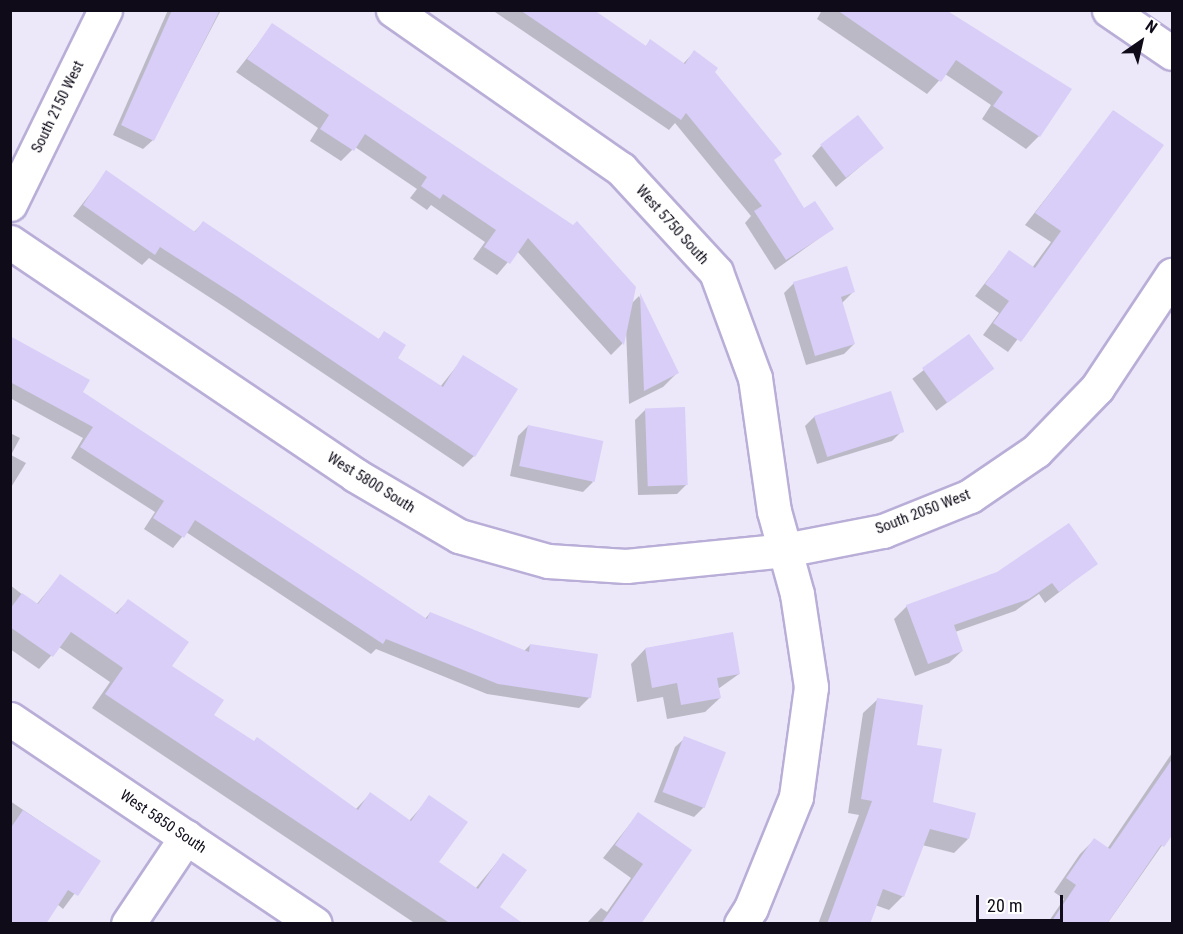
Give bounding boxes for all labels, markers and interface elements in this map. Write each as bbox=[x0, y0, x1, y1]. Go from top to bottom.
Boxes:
north arrow bbox=[1111, 12, 1171, 72]
text: N bbox=[1142, 16, 1161, 37]
street label: South 2150 West bbox=[28, 58, 88, 156]
street label: West 5750 South bbox=[632, 182, 712, 268]
street label: West 5800 South bbox=[324, 449, 418, 517]
street label: South 2050 West bbox=[873, 486, 973, 538]
street label: West 5850 South bbox=[116, 787, 210, 857]
scale bar bbox=[979, 883, 1066, 921]
text: 20 m bbox=[987, 895, 1022, 916]

